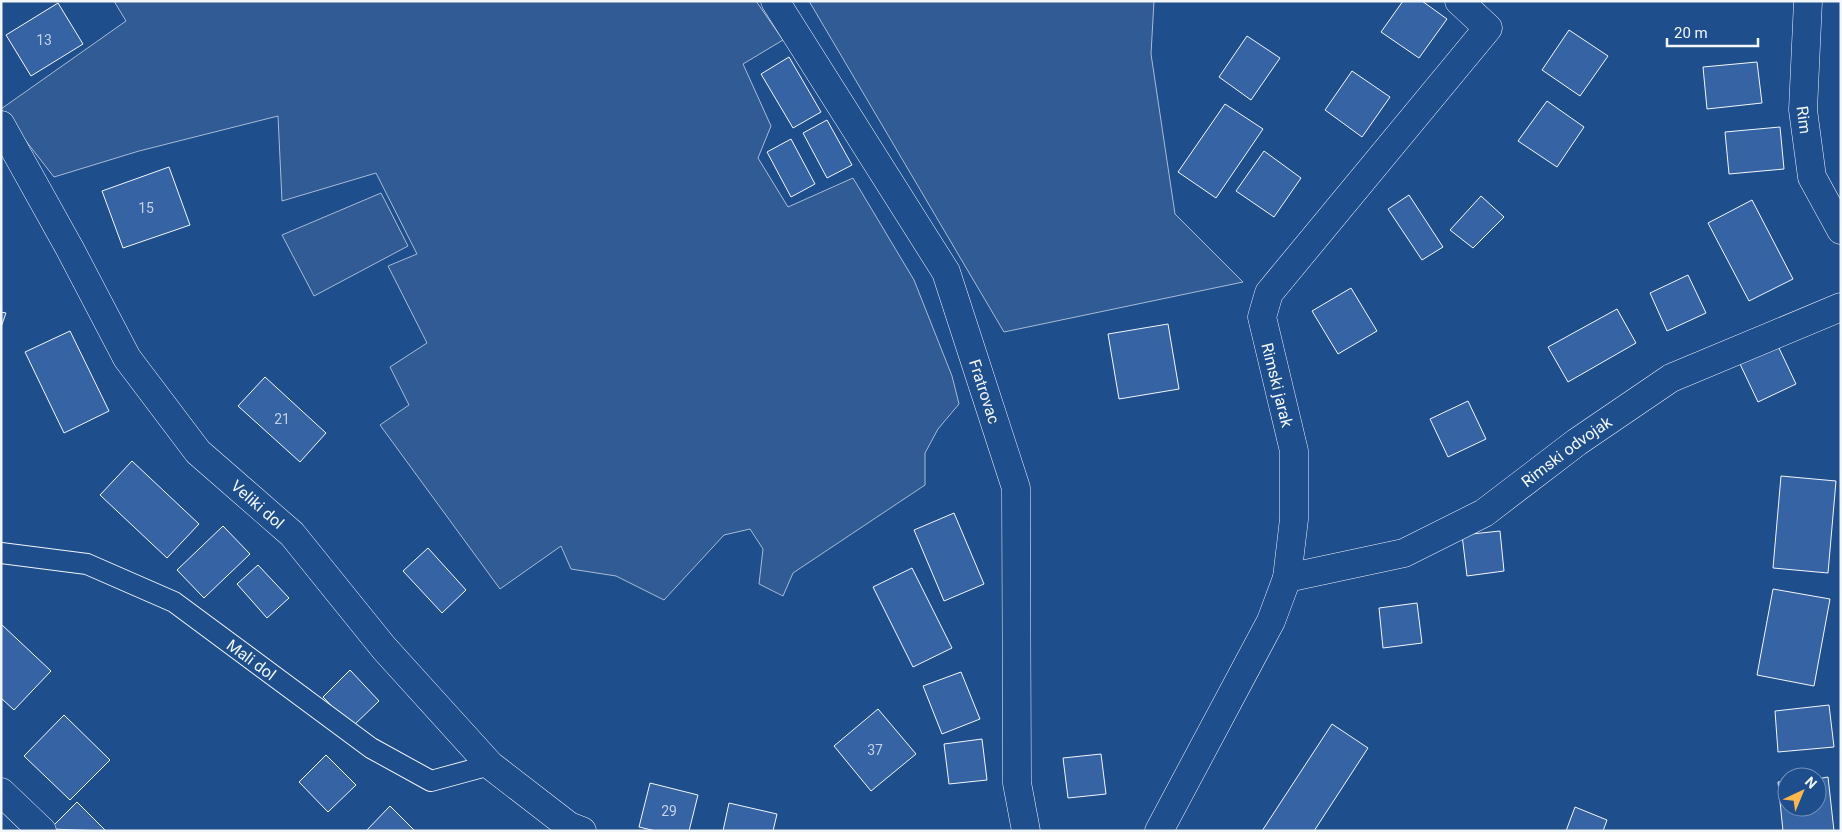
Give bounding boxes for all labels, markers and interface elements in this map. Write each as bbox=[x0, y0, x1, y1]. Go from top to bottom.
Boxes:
scale bar bbox=[1667, 15, 1758, 47]
text: 20 m bbox=[1674, 24, 1708, 42]
house number: 13 bbox=[36, 32, 52, 48]
street label: Rim bbox=[1793, 105, 1816, 135]
house number: 15 bbox=[138, 200, 154, 216]
street label: Rimski jarak bbox=[1257, 341, 1297, 430]
street label: Fratrovac bbox=[965, 357, 1004, 426]
house number: 21 bbox=[274, 411, 290, 427]
street label: Rimski odvojak bbox=[1517, 411, 1616, 491]
street label: Veliki dol bbox=[227, 476, 288, 532]
street label: Mali dol bbox=[223, 635, 280, 684]
house number: 37 bbox=[867, 742, 883, 758]
north arrow bbox=[1777, 767, 1827, 817]
text: N bbox=[1802, 773, 1820, 792]
house number: 29 bbox=[661, 803, 677, 819]

